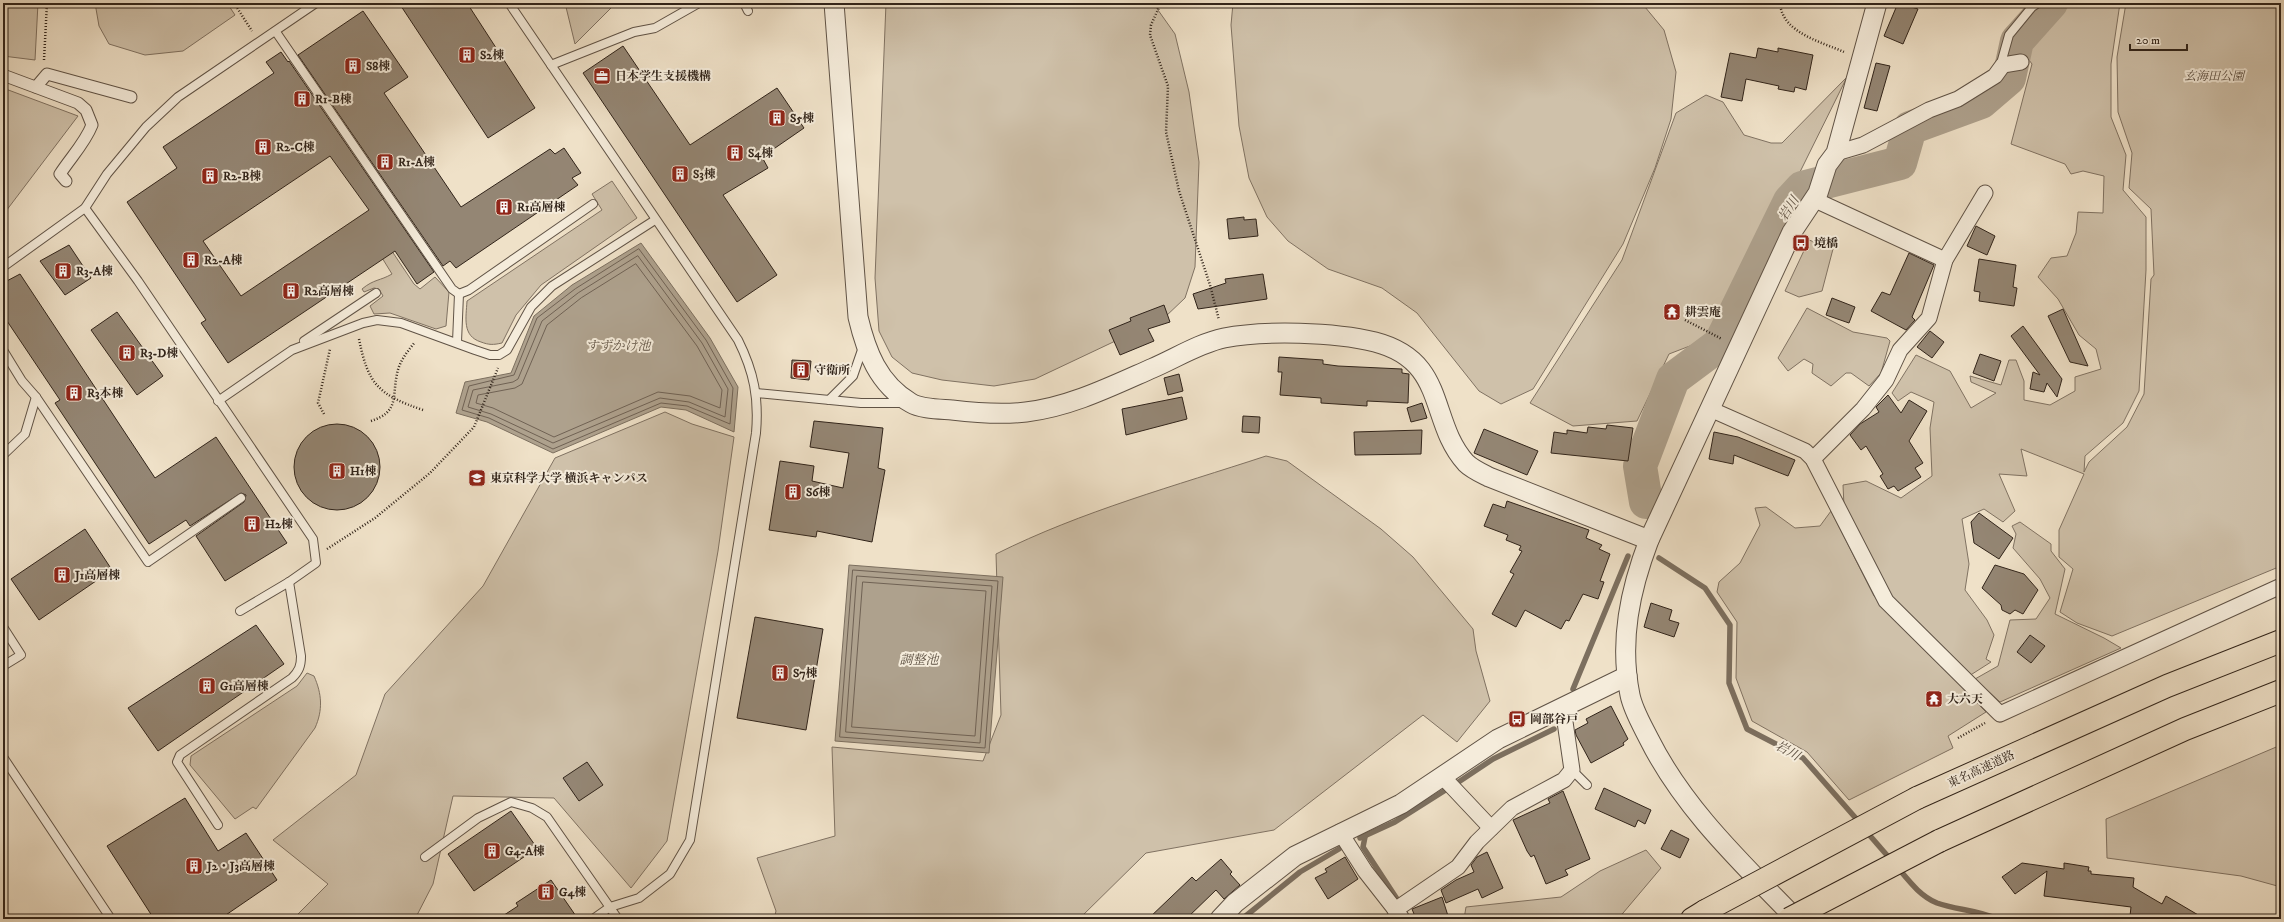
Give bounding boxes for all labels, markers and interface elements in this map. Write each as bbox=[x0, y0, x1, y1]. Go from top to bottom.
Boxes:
scale bar bbox=[2130, 26, 2187, 52]
text: 20 m bbox=[2136, 33, 2160, 48]
building icon: S2棟 bbox=[457, 45, 477, 65]
place label: S2棟 bbox=[480, 48, 504, 63]
building icon: S8棟 bbox=[343, 56, 363, 76]
place label: S8棟 bbox=[366, 59, 390, 74]
office icon: 日本学生支援機構 bbox=[592, 66, 612, 86]
place label: 日本学生支援機構 bbox=[615, 69, 711, 84]
park label: 玄海田公園 bbox=[2184, 69, 2246, 84]
building icon: R1-B棟 bbox=[292, 89, 312, 109]
place label: R1-B棟 bbox=[315, 92, 352, 107]
building icon: S5棟 bbox=[767, 108, 787, 128]
place label: S5棟 bbox=[790, 111, 814, 126]
building icon: R2-C棟 bbox=[253, 137, 273, 157]
place label: R2-C棟 bbox=[276, 140, 315, 155]
building icon: S4棟 bbox=[725, 143, 745, 163]
place label: S4棟 bbox=[748, 146, 773, 161]
building icon: R1-A棟 bbox=[375, 152, 395, 172]
place label: R1-A棟 bbox=[398, 155, 435, 170]
building icon: S3棟 bbox=[670, 164, 690, 184]
building icon: R2-B棟 bbox=[200, 166, 220, 186]
place label: S3棟 bbox=[693, 167, 716, 182]
place label: R2-B棟 bbox=[223, 169, 261, 184]
water label: 岩川 bbox=[1775, 192, 1804, 224]
building icon: R1高層棟 bbox=[494, 197, 514, 217]
place label: R1高層棟 bbox=[517, 200, 565, 215]
bus stop icon: 境橋 bbox=[1791, 233, 1811, 253]
place label: 境橋 bbox=[1814, 236, 1838, 251]
building icon: R2-A棟 bbox=[181, 250, 201, 270]
place label: R2-A棟 bbox=[204, 253, 242, 268]
building icon: R3-A棟 bbox=[53, 261, 73, 281]
place label: R3-A棟 bbox=[76, 264, 113, 279]
building icon: R2高層棟 bbox=[281, 281, 301, 301]
place label: R2高層棟 bbox=[304, 284, 354, 299]
temple icon: 耕雲庵 bbox=[1662, 302, 1682, 322]
place label: 耕雲庵 bbox=[1685, 305, 1721, 320]
water label: すずかけ池 bbox=[585, 338, 653, 354]
building icon: R3-D棟 bbox=[117, 343, 137, 363]
place label: R3-D棟 bbox=[140, 346, 178, 361]
building icon: 守衛所 bbox=[791, 360, 811, 380]
place label: 守衛所 bbox=[814, 363, 850, 378]
building icon: R3本棟 bbox=[64, 383, 84, 403]
place label: R3本棟 bbox=[87, 386, 123, 401]
building icon: H1棟 bbox=[327, 461, 347, 481]
place label: H1棟 bbox=[350, 464, 377, 479]
school or university icon: 東京科学大学 横浜キャンパス bbox=[467, 468, 487, 488]
place label: 東京科学大学 横浜キャンパス bbox=[490, 471, 648, 486]
building icon: S6棟 bbox=[783, 482, 803, 502]
place label: S6棟 bbox=[806, 485, 831, 500]
building icon: H2棟 bbox=[242, 514, 262, 534]
place label: H2棟 bbox=[265, 517, 293, 532]
building icon: J1高層棟 bbox=[52, 565, 72, 585]
place label: J1高層棟 bbox=[73, 568, 120, 583]
water label: 調整池 bbox=[899, 652, 940, 668]
building icon: S7棟 bbox=[770, 663, 790, 683]
place label: S7棟 bbox=[793, 666, 818, 681]
building icon: G1高層棟 bbox=[197, 676, 217, 696]
place label: G1高層棟 bbox=[220, 679, 269, 694]
temple icon: 大六天 bbox=[1924, 689, 1944, 709]
place label: 大六天 bbox=[1947, 692, 1983, 707]
bus stop icon: 岡部谷戸 bbox=[1507, 709, 1527, 729]
place label: 岡部谷戸 bbox=[1530, 712, 1578, 727]
water label: 岩川 bbox=[1772, 738, 1805, 765]
street label: 東名高速道路 bbox=[1945, 747, 2017, 791]
building icon: G4-A棟 bbox=[482, 841, 502, 861]
place label: G4-A棟 bbox=[505, 844, 545, 859]
building icon: J2・J3高層棟 bbox=[184, 856, 204, 876]
place label: J2・J3高層棟 bbox=[205, 859, 275, 874]
building icon: G4棟 bbox=[536, 882, 556, 902]
place label: G4棟 bbox=[559, 885, 586, 900]

